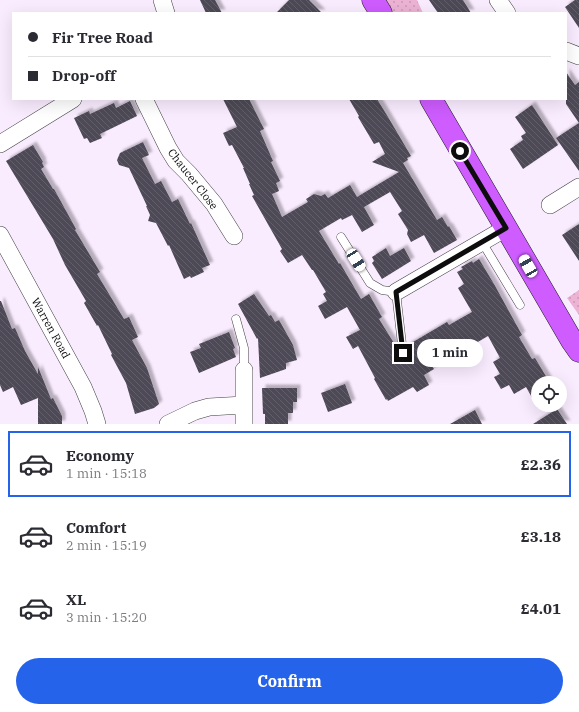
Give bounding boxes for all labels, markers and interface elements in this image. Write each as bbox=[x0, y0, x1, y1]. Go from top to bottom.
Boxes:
text: Fir Tree Road bbox=[52, 28, 153, 47]
text: Drop-off bbox=[52, 66, 116, 85]
route start bbox=[451, 142, 469, 160]
street label: Chaucer Close bbox=[165, 146, 221, 212]
car bbox=[345, 247, 367, 273]
car bbox=[517, 253, 539, 279]
street label: Warren Road bbox=[29, 295, 74, 361]
callout: 1 min bbox=[417, 339, 483, 367]
route end bbox=[394, 344, 412, 362]
text: 1 min bbox=[432, 344, 468, 361]
map controls bbox=[531, 376, 567, 412]
button: locate bbox=[531, 376, 567, 412]
icon: car bbox=[18, 446, 54, 482]
text: Economy bbox=[66, 446, 134, 465]
text: £2.36 bbox=[521, 455, 561, 474]
text: 1 min · 15:18 bbox=[66, 465, 147, 482]
icon: car bbox=[18, 518, 54, 554]
text: Comfort bbox=[66, 518, 126, 537]
text: £3.18 bbox=[521, 527, 561, 546]
text: 2 min · 15:19 bbox=[66, 537, 147, 554]
icon: car bbox=[18, 590, 54, 626]
text: XL bbox=[66, 590, 86, 609]
text: £4.01 bbox=[521, 599, 561, 618]
text: 3 min · 15:20 bbox=[66, 609, 147, 626]
button: Confirm bbox=[16, 658, 563, 704]

